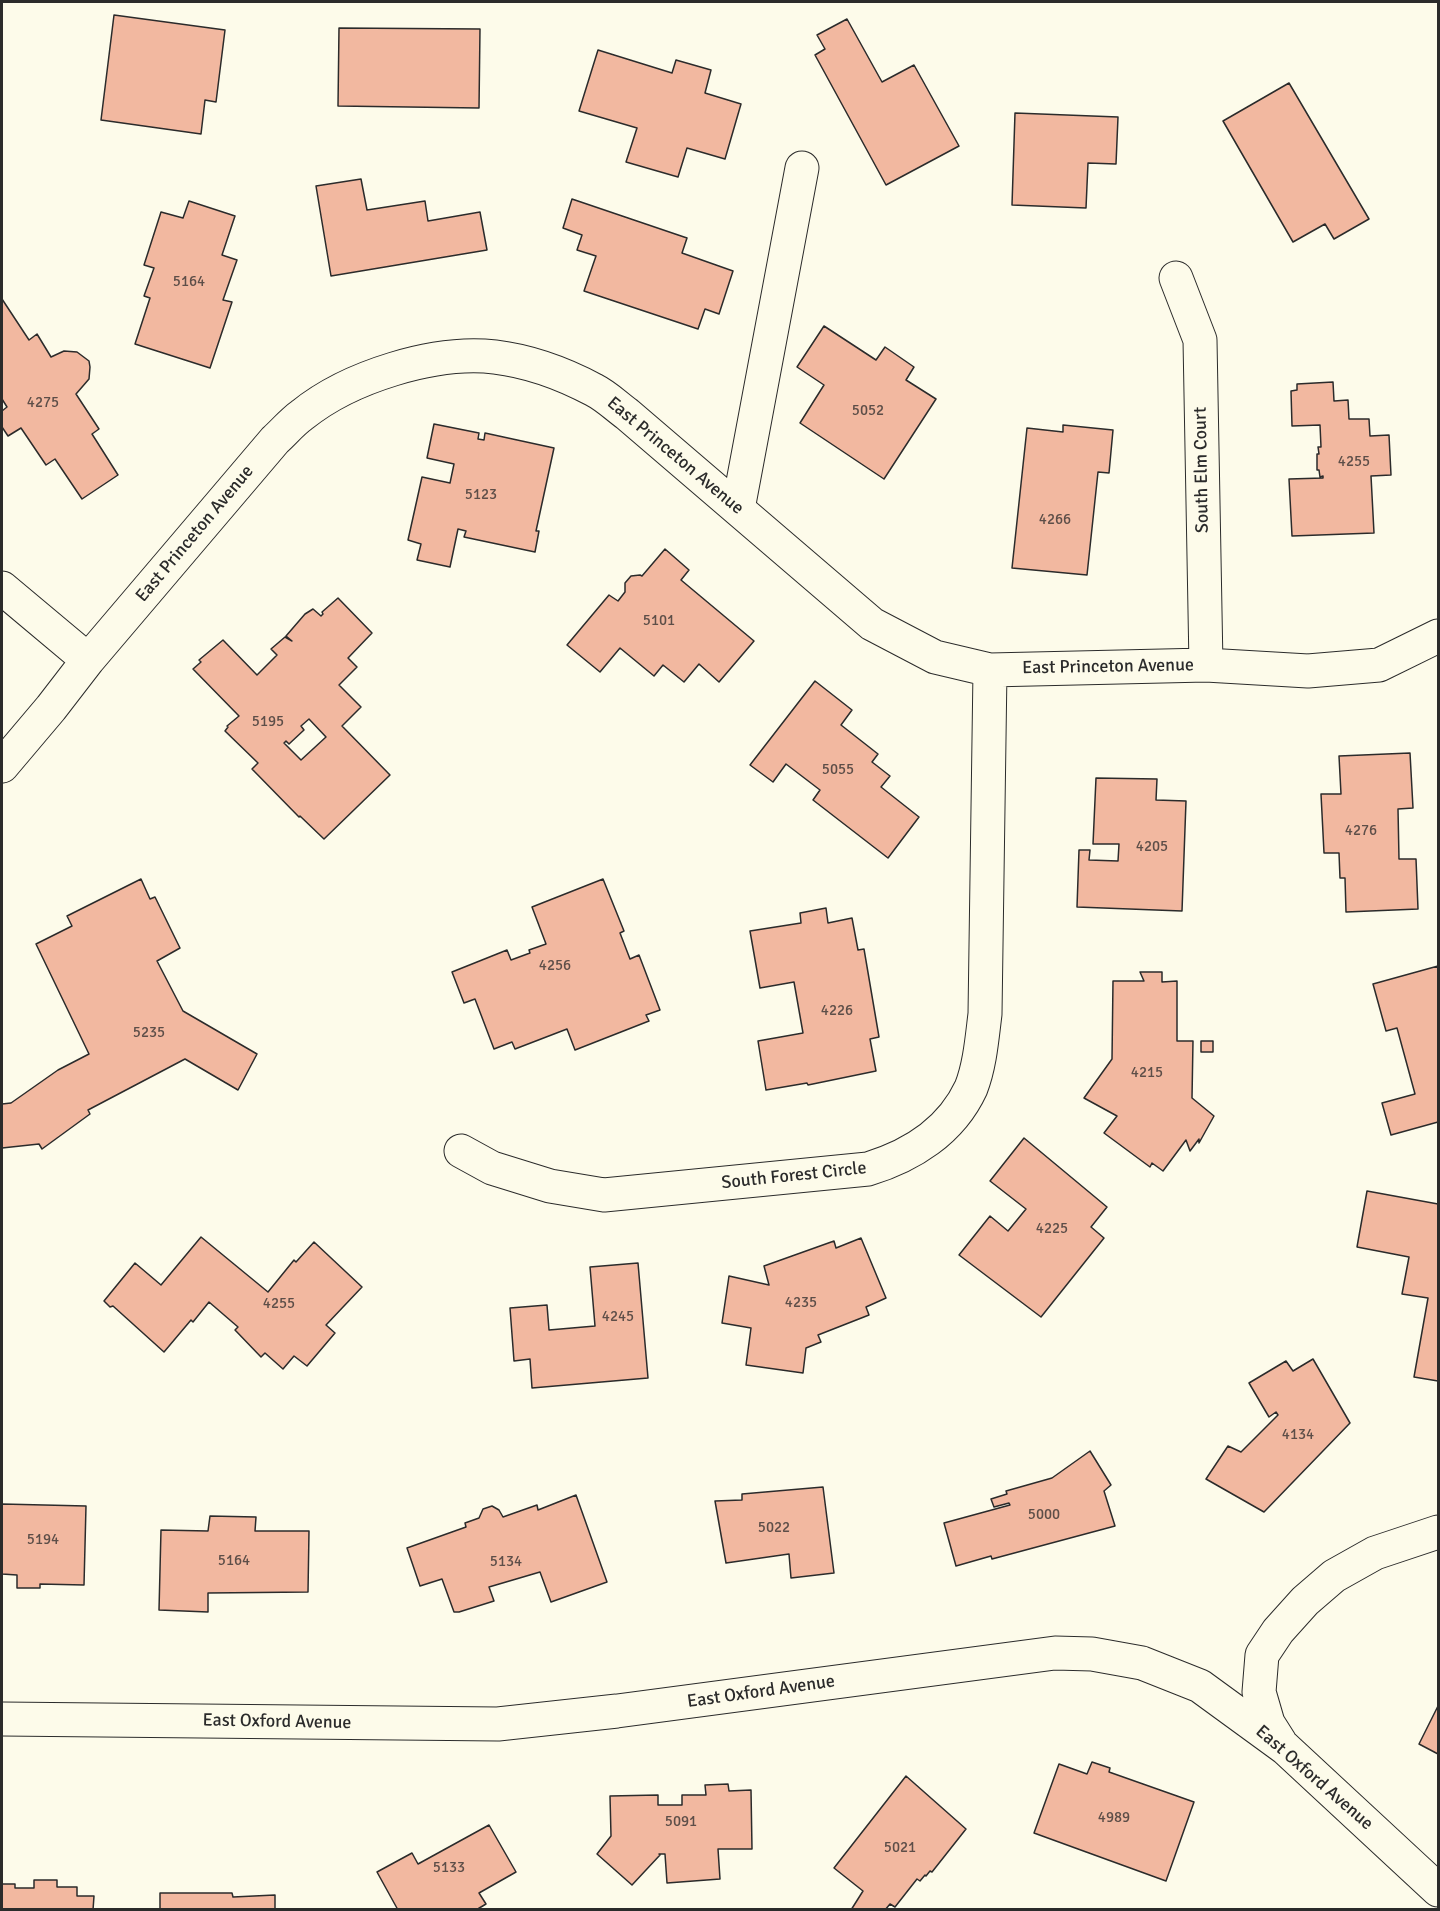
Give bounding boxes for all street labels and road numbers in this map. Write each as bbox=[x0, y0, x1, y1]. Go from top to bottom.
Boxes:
street label: East Princeton Avenue bbox=[602, 392, 748, 520]
street label: South Elm Court bbox=[1190, 407, 1214, 533]
street label: East Princeton Avenue bbox=[131, 461, 259, 607]
street label: East Princeton Avenue bbox=[1022, 655, 1194, 679]
street label: South Forest Circle bbox=[720, 1158, 868, 1194]
street label: East Oxford Avenue bbox=[686, 1671, 836, 1713]
street label: East Oxford Avenue bbox=[202, 1710, 352, 1734]
street label: East Oxford Avenue bbox=[1251, 1721, 1377, 1835]

